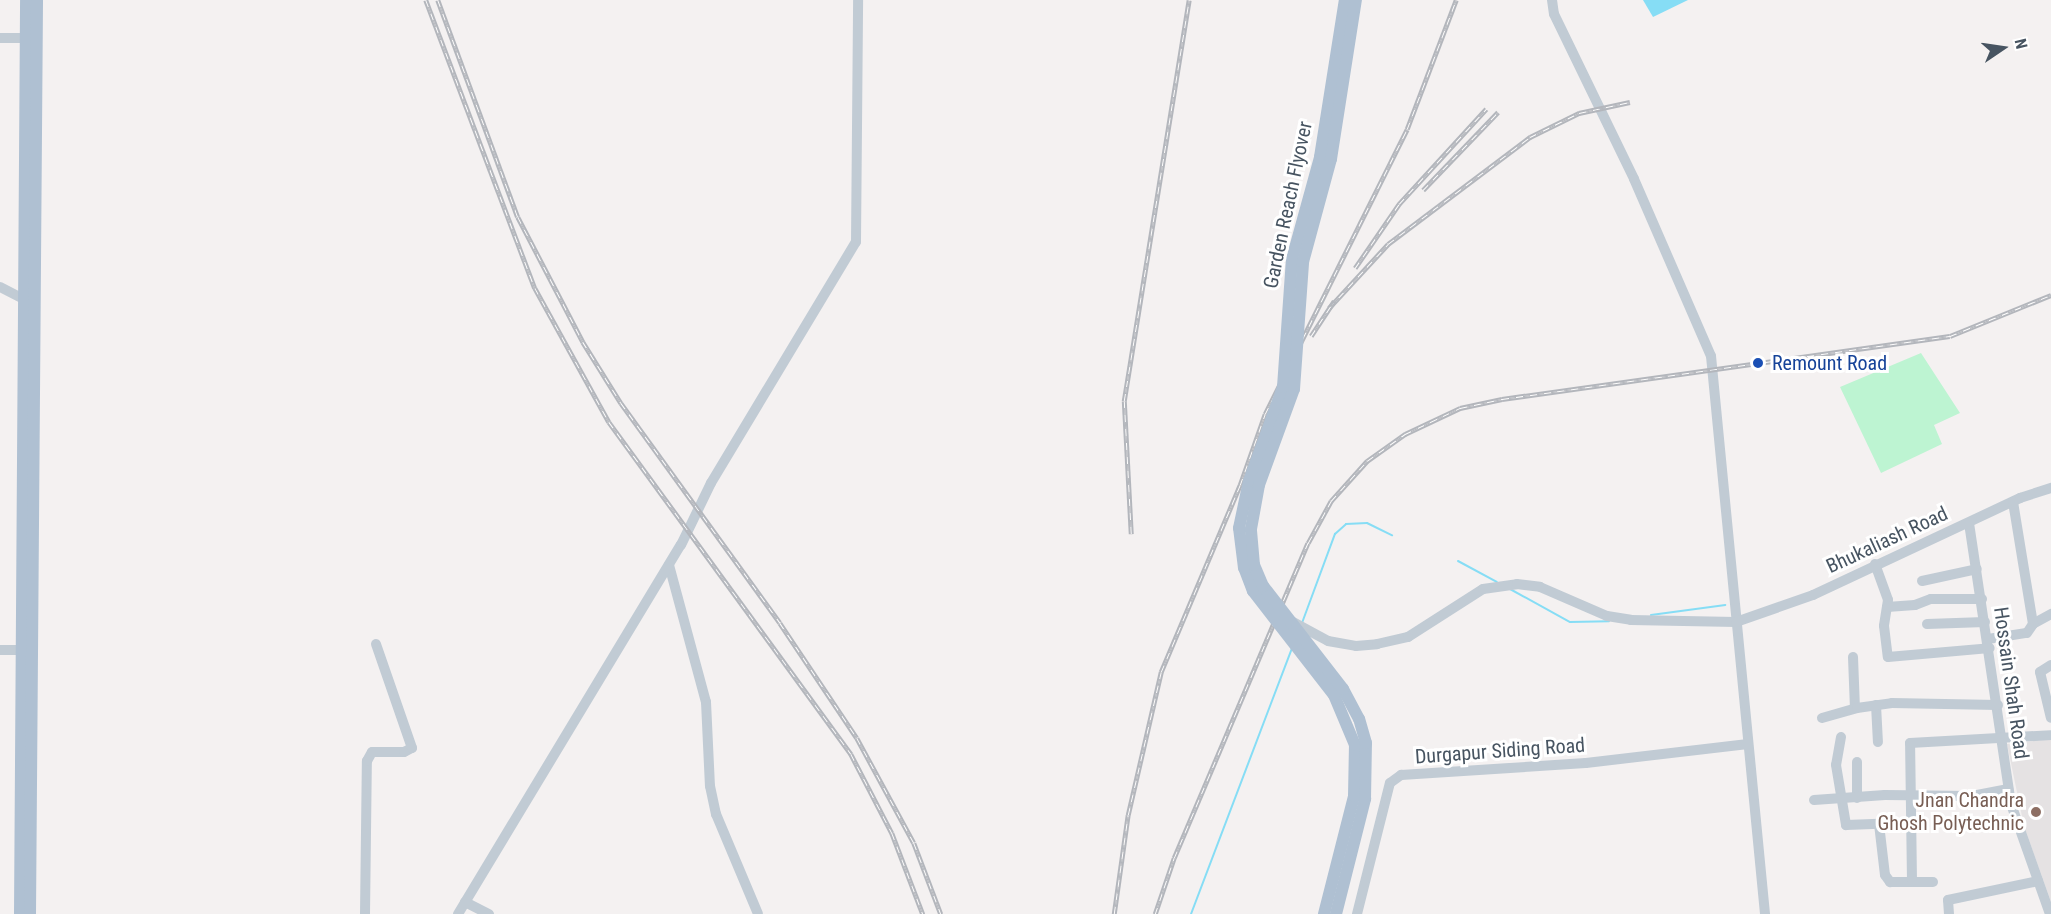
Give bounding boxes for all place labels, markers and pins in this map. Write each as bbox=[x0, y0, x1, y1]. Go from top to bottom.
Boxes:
place label: Remount Road bbox=[1772, 351, 1887, 375]
marker: Remount Road bbox=[1749, 354, 1767, 372]
place label: Jnan Chandra Ghosh Polytechnic bbox=[1877, 789, 2024, 836]
marker: Jnan Chandra Ghosh Polytechnic bbox=[2029, 805, 2043, 819]

